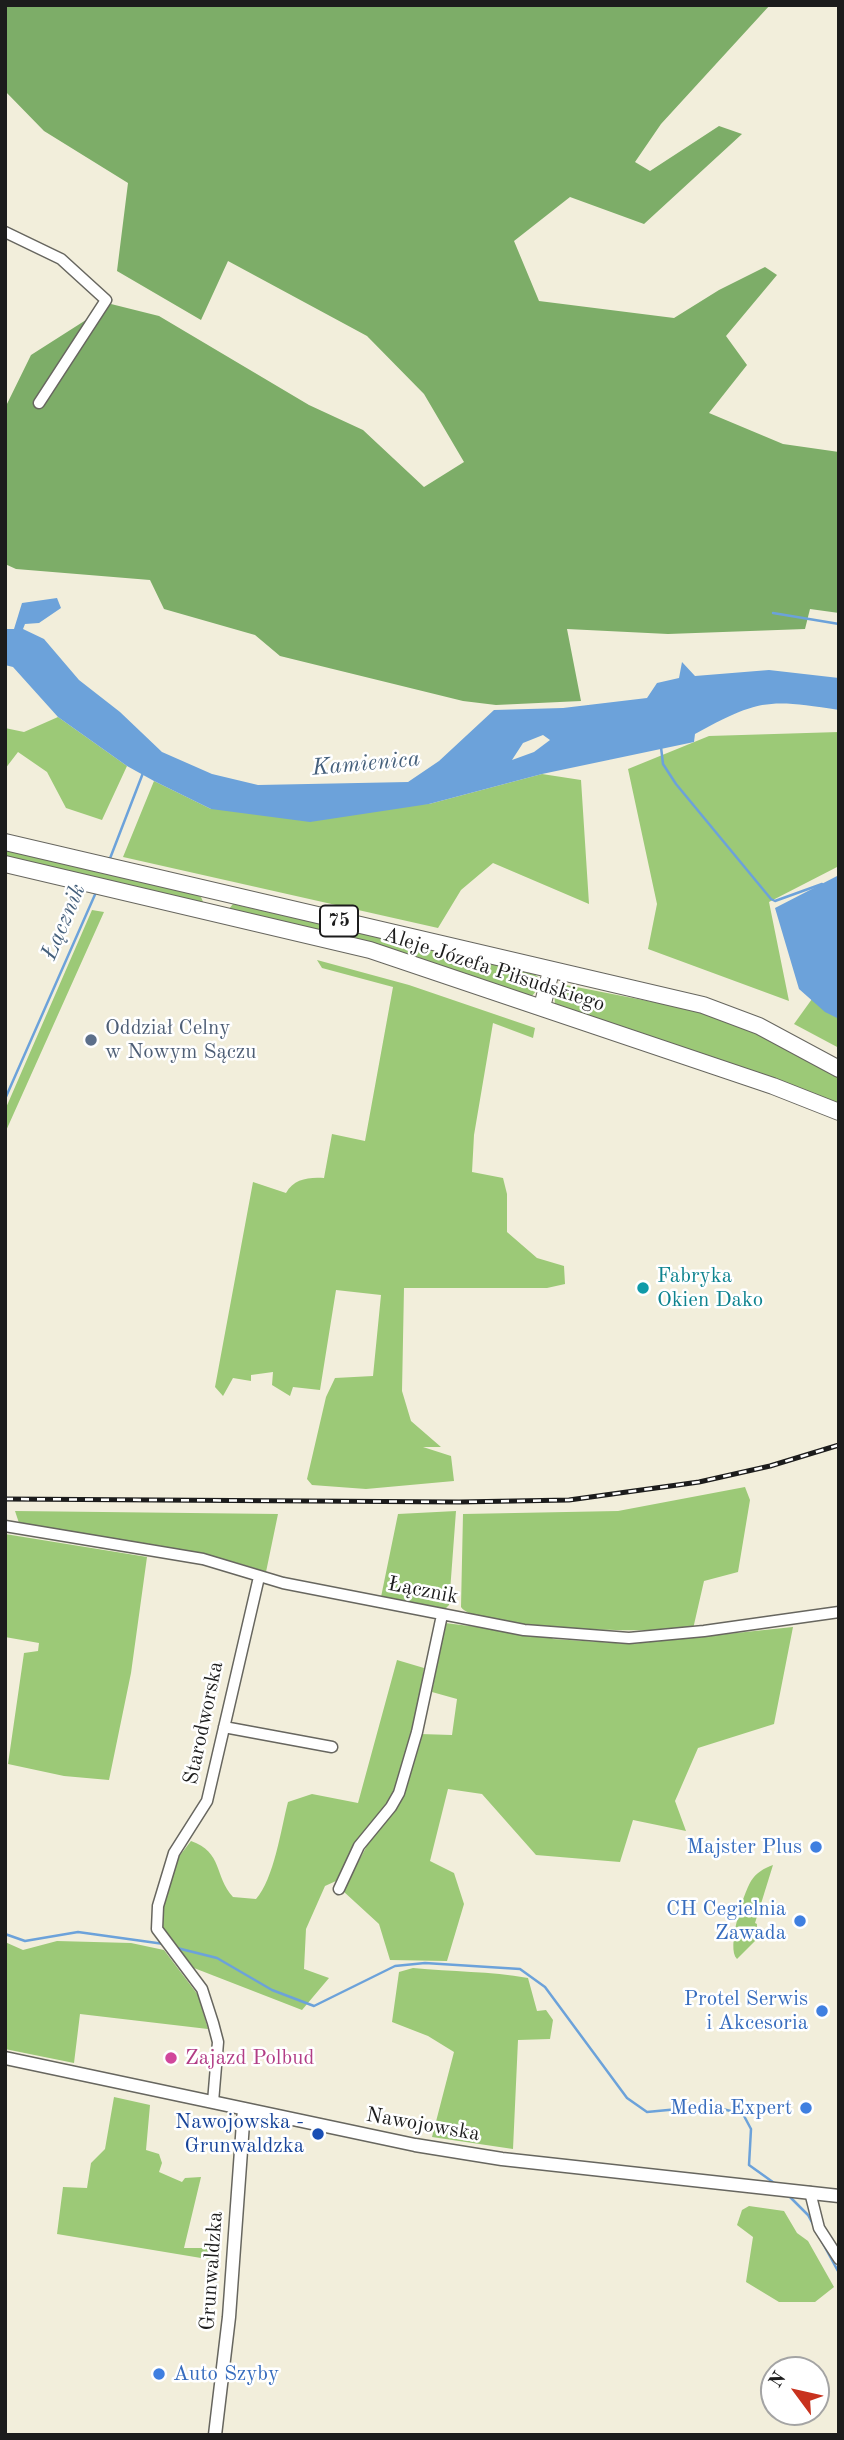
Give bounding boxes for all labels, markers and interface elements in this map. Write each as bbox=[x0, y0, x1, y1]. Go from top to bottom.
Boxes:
water label: Kamienica bbox=[311, 746, 421, 782]
water label: Łącznik bbox=[36, 880, 92, 964]
road number: 75 bbox=[320, 906, 358, 937]
street label: Aleje Józefa Piłsudskiego bbox=[380, 922, 608, 1018]
place label: Oddział Celny w Nowym Sączu bbox=[105, 1015, 256, 1065]
marker: Oddział Celny w Nowym Sączu bbox=[83, 1032, 99, 1048]
place label: Fabryka Okien Dako bbox=[657, 1263, 763, 1313]
marker: Fabryka Okien Dako bbox=[635, 1280, 651, 1296]
street label: Łącznik bbox=[386, 1572, 460, 1610]
street label: Starodworska bbox=[179, 1659, 229, 1787]
place label: Majster Plus bbox=[686, 1834, 802, 1860]
marker: Majster Plus bbox=[808, 1839, 824, 1855]
place label: CH Cegielnia Zawada bbox=[666, 1896, 786, 1946]
marker: CH Cegielnia Zawada bbox=[792, 1913, 808, 1929]
place label: Protel Serwis i Akcesoria bbox=[684, 1986, 808, 2036]
marker: Protel Serwis i Akcesoria bbox=[814, 2003, 830, 2019]
place label: Zajazd Polbud bbox=[185, 2045, 314, 2071]
marker: Zajazd Polbud bbox=[163, 2050, 179, 2066]
place label: Media Expert bbox=[670, 2095, 792, 2121]
marker: Media Expert bbox=[798, 2100, 814, 2116]
street label: Nawojowska bbox=[364, 2103, 482, 2147]
place label: Nawojowska - Grunwaldzka bbox=[175, 2109, 304, 2159]
marker: Nawojowska - Grunwaldzka bbox=[310, 2126, 326, 2142]
street label: Grunwaldzka bbox=[195, 2211, 229, 2331]
north arrow bbox=[760, 2356, 830, 2426]
place label: Auto Szyby bbox=[173, 2361, 279, 2387]
marker: Auto Szyby bbox=[151, 2366, 167, 2382]
text: N bbox=[767, 2369, 791, 2392]

